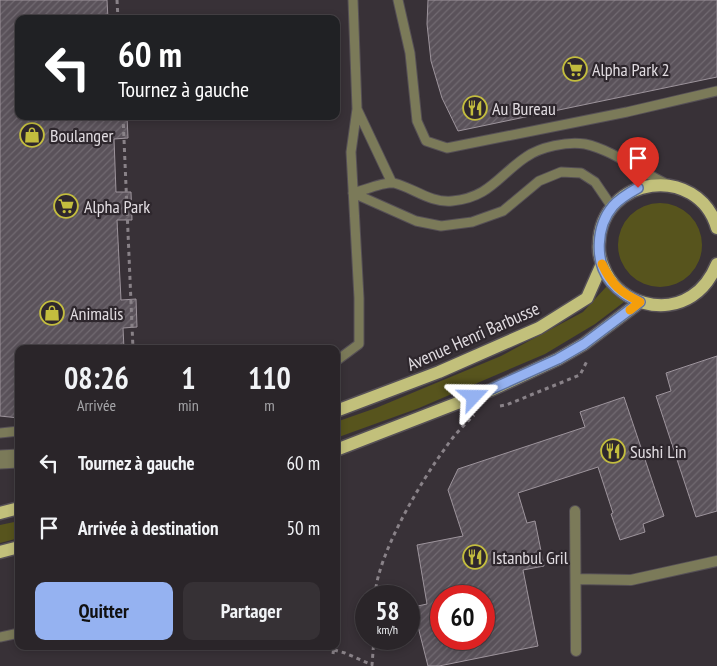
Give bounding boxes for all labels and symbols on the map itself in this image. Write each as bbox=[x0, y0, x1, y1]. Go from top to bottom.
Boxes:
supermarket icon: Alpha Park 2 bbox=[562, 56, 588, 82]
place label: Alpha Park 2 bbox=[592, 58, 670, 81]
restaurant icon: Au Bureau bbox=[462, 95, 488, 121]
place label: Au Bureau bbox=[492, 97, 556, 120]
shop icon: Boulanger bbox=[19, 122, 45, 148]
place label: Boulanger bbox=[50, 124, 114, 147]
pin bbox=[617, 137, 659, 188]
supermarket icon: Alpha Park bbox=[53, 193, 79, 219]
place label: Alpha Park bbox=[84, 195, 150, 218]
street label: Avenue Henri Barbusse bbox=[403, 296, 543, 376]
shop icon: Animalis bbox=[39, 300, 65, 326]
place label: Animalis bbox=[70, 302, 123, 325]
position arrow bbox=[447, 370, 499, 422]
restaurant icon: Sushi Lin bbox=[600, 438, 626, 464]
place label: Sushi Lin bbox=[630, 440, 687, 463]
restaurant icon: Istanbul Gril bbox=[462, 544, 488, 570]
place label: Istanbul Gril bbox=[492, 546, 569, 569]
speed limit sign: 60 bbox=[430, 585, 495, 650]

